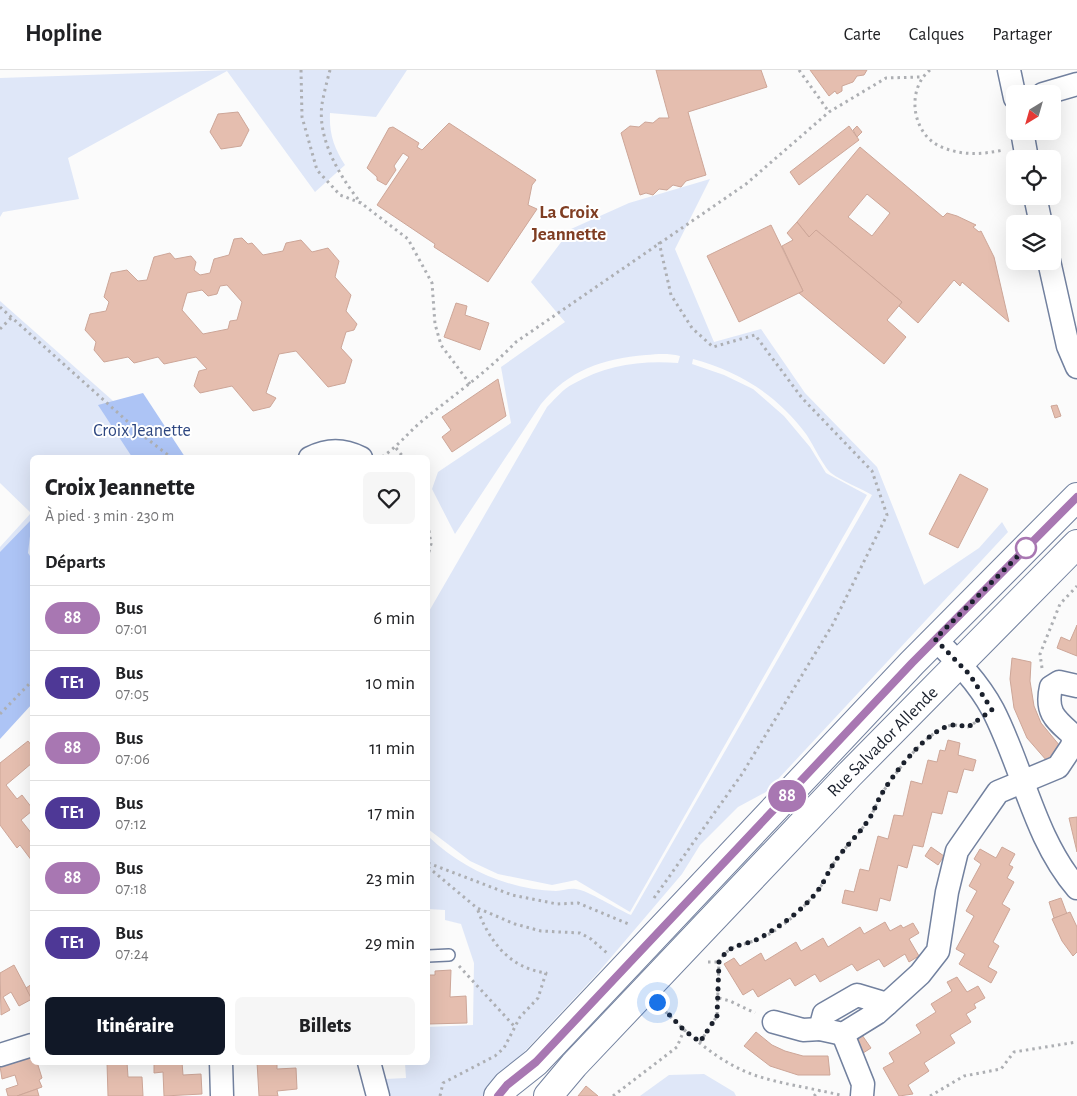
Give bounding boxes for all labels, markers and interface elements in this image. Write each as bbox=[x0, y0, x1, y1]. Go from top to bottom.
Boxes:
text: Hopline bbox=[25, 22, 102, 46]
text: Carte bbox=[844, 26, 881, 44]
text: Calques bbox=[909, 26, 964, 44]
text: Partager bbox=[992, 26, 1052, 44]
north arrow bbox=[1006, 85, 1061, 140]
map controls bbox=[1006, 85, 1061, 270]
button: locate bbox=[1006, 150, 1061, 205]
district label: La Croix Jeannette bbox=[532, 203, 606, 244]
button: layers bbox=[1006, 215, 1061, 270]
park label: Croix Jeanette bbox=[93, 422, 191, 440]
button: heart bbox=[363, 472, 415, 524]
text: Croix Jeannette bbox=[45, 476, 195, 500]
text: À pied · 3 min · 230 m bbox=[45, 508, 174, 524]
unlabelled marker bbox=[1015, 537, 1037, 559]
text: Départs bbox=[45, 553, 106, 572]
text: Bus bbox=[115, 599, 143, 618]
text: 88 bbox=[64, 609, 81, 627]
text: 6 min bbox=[373, 609, 415, 628]
text: 07:01 bbox=[115, 621, 148, 637]
text: Bus bbox=[115, 664, 143, 683]
text: TE1 bbox=[60, 674, 85, 692]
text: 10 min bbox=[366, 674, 415, 693]
street label: Rue Salvador Allende bbox=[824, 683, 942, 801]
text: 07:05 bbox=[115, 686, 149, 702]
text: Bus bbox=[115, 729, 143, 748]
text: 88 bbox=[64, 739, 81, 757]
text: 11 min bbox=[369, 739, 415, 758]
text: 07:06 bbox=[115, 751, 150, 767]
line badge: 88 bbox=[764, 780, 810, 812]
text: 88 bbox=[778, 787, 796, 805]
text: Bus bbox=[115, 794, 143, 813]
text: TE1 bbox=[60, 804, 85, 822]
text: 17 min bbox=[368, 804, 415, 823]
text: 07:12 bbox=[115, 816, 147, 832]
text: Bus bbox=[115, 859, 143, 878]
text: 88 bbox=[64, 869, 81, 887]
text: 23 min bbox=[366, 869, 415, 888]
text: 07:18 bbox=[115, 881, 147, 897]
text: Bus bbox=[115, 924, 143, 943]
text: TE1 bbox=[60, 934, 85, 952]
text: 29 min bbox=[365, 934, 415, 953]
text: 07:24 bbox=[115, 946, 149, 962]
your location bbox=[645, 990, 670, 1015]
button: Itinéraire bbox=[45, 997, 225, 1055]
button: Billets bbox=[235, 997, 415, 1055]

